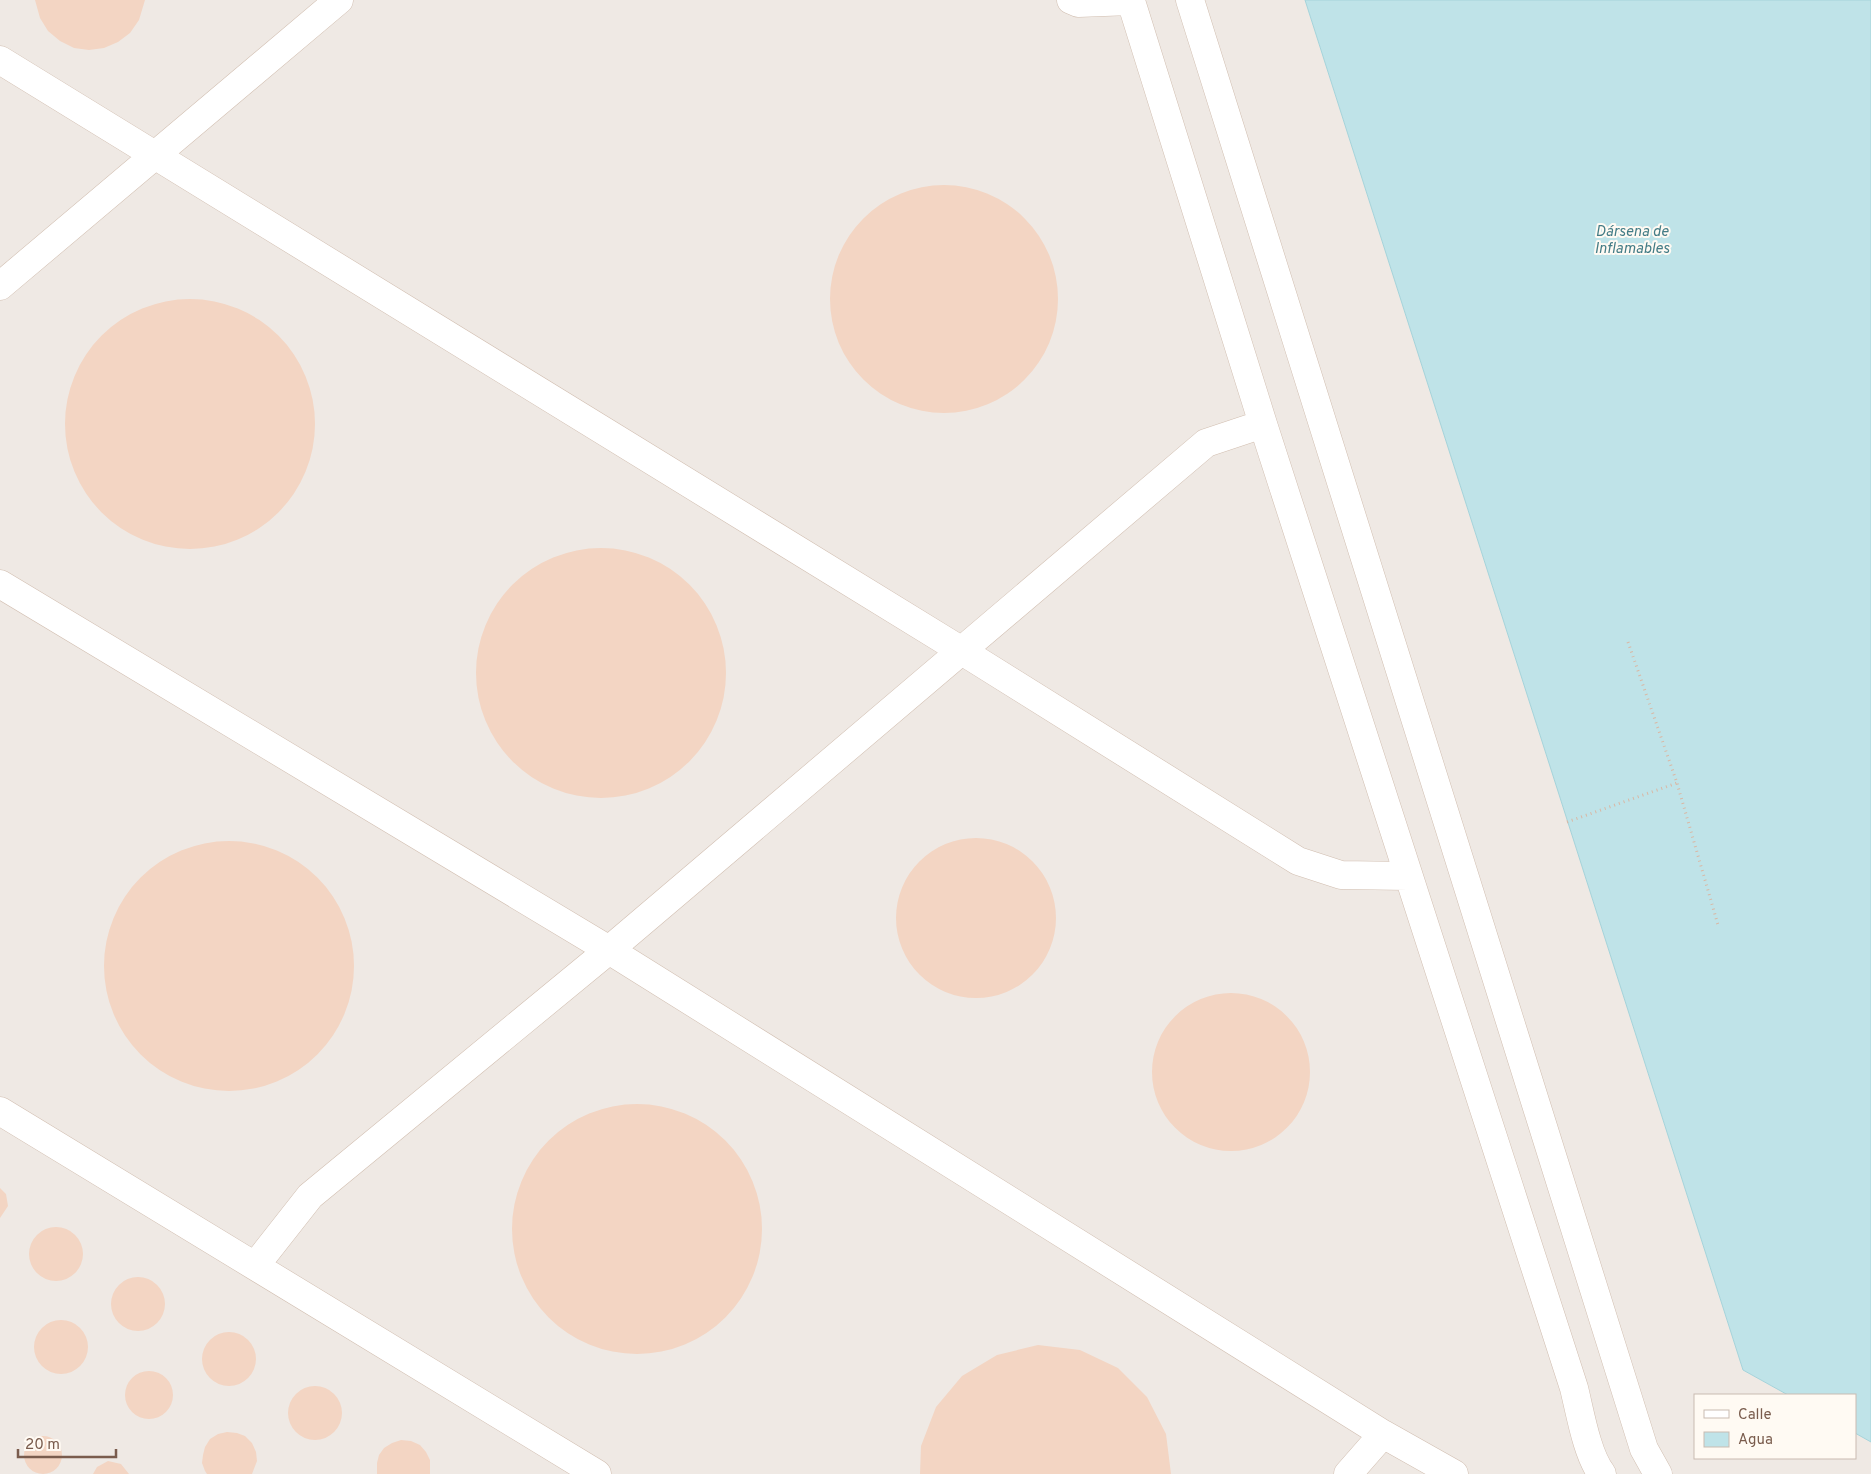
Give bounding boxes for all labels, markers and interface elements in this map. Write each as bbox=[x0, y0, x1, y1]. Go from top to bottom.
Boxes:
water label: Dársena de Inflamables bbox=[1595, 223, 1670, 259]
legend bbox=[1694, 1394, 1856, 1459]
text: Calle bbox=[1738, 1406, 1772, 1425]
scale bar bbox=[18, 1426, 115, 1458]
text: Agua bbox=[1738, 1431, 1773, 1450]
text: 20 m bbox=[25, 1436, 60, 1455]

